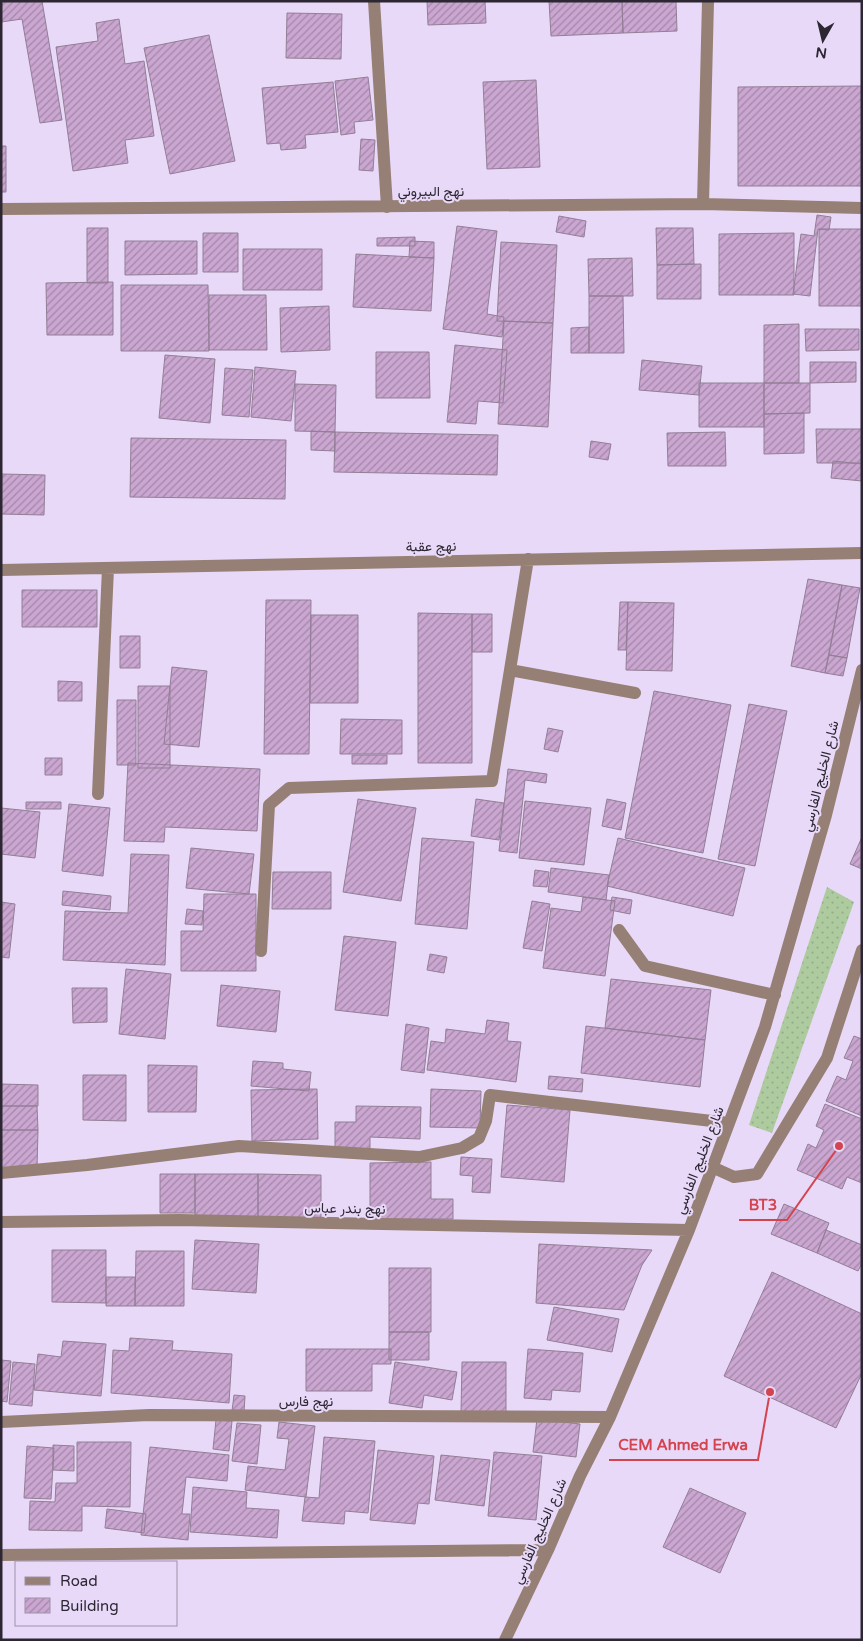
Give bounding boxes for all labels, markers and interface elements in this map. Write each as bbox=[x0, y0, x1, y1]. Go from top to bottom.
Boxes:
north arrow bbox=[798, 15, 848, 65]
text: N bbox=[815, 43, 828, 62]
street label: نهج البيروني bbox=[398, 183, 464, 203]
street label: نهج عقبة bbox=[406, 538, 457, 557]
street label: شارع الخليج الفارسي bbox=[798, 719, 845, 834]
street label: شارع الخليج الفارسي bbox=[671, 1104, 731, 1217]
callout: BT3 bbox=[739, 1190, 787, 1220]
text: BT3 bbox=[749, 1196, 777, 1214]
street label: نهج بندر عباس bbox=[304, 1199, 386, 1220]
street label: نهج فارس bbox=[279, 1393, 333, 1412]
callout: CEM Ahmed Erwa bbox=[609, 1430, 758, 1460]
text: CEM Ahmed Erwa bbox=[618, 1436, 748, 1454]
street label: شارع الخليج الفارسي bbox=[509, 1476, 573, 1588]
legend bbox=[15, 1561, 178, 1626]
text: Road bbox=[60, 1572, 98, 1590]
text: Building bbox=[60, 1597, 119, 1615]

